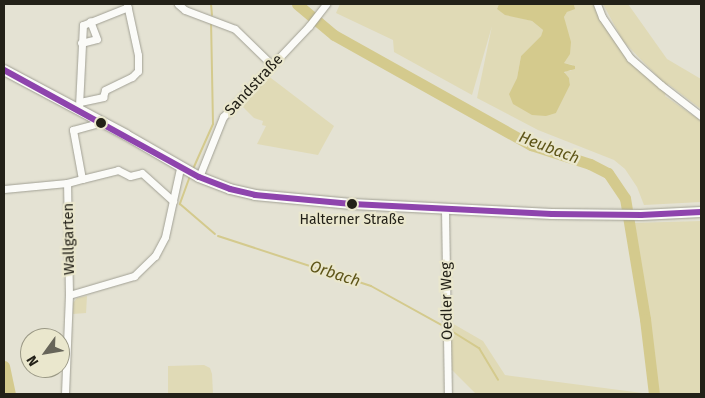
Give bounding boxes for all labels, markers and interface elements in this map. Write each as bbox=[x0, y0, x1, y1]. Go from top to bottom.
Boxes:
street label: Sandstraße bbox=[221, 51, 287, 119]
unlabelled marker bbox=[96, 118, 106, 128]
water label: Heubach bbox=[516, 128, 582, 168]
marker: Halterner Straße bbox=[347, 199, 357, 209]
street label: Wallgarten bbox=[59, 203, 79, 275]
place label: Halterner Straße bbox=[299, 212, 405, 228]
water label: Orbach bbox=[307, 257, 363, 291]
street label: Oedler Weg bbox=[437, 262, 457, 340]
north arrow bbox=[20, 328, 70, 378]
text: N bbox=[23, 352, 42, 369]

